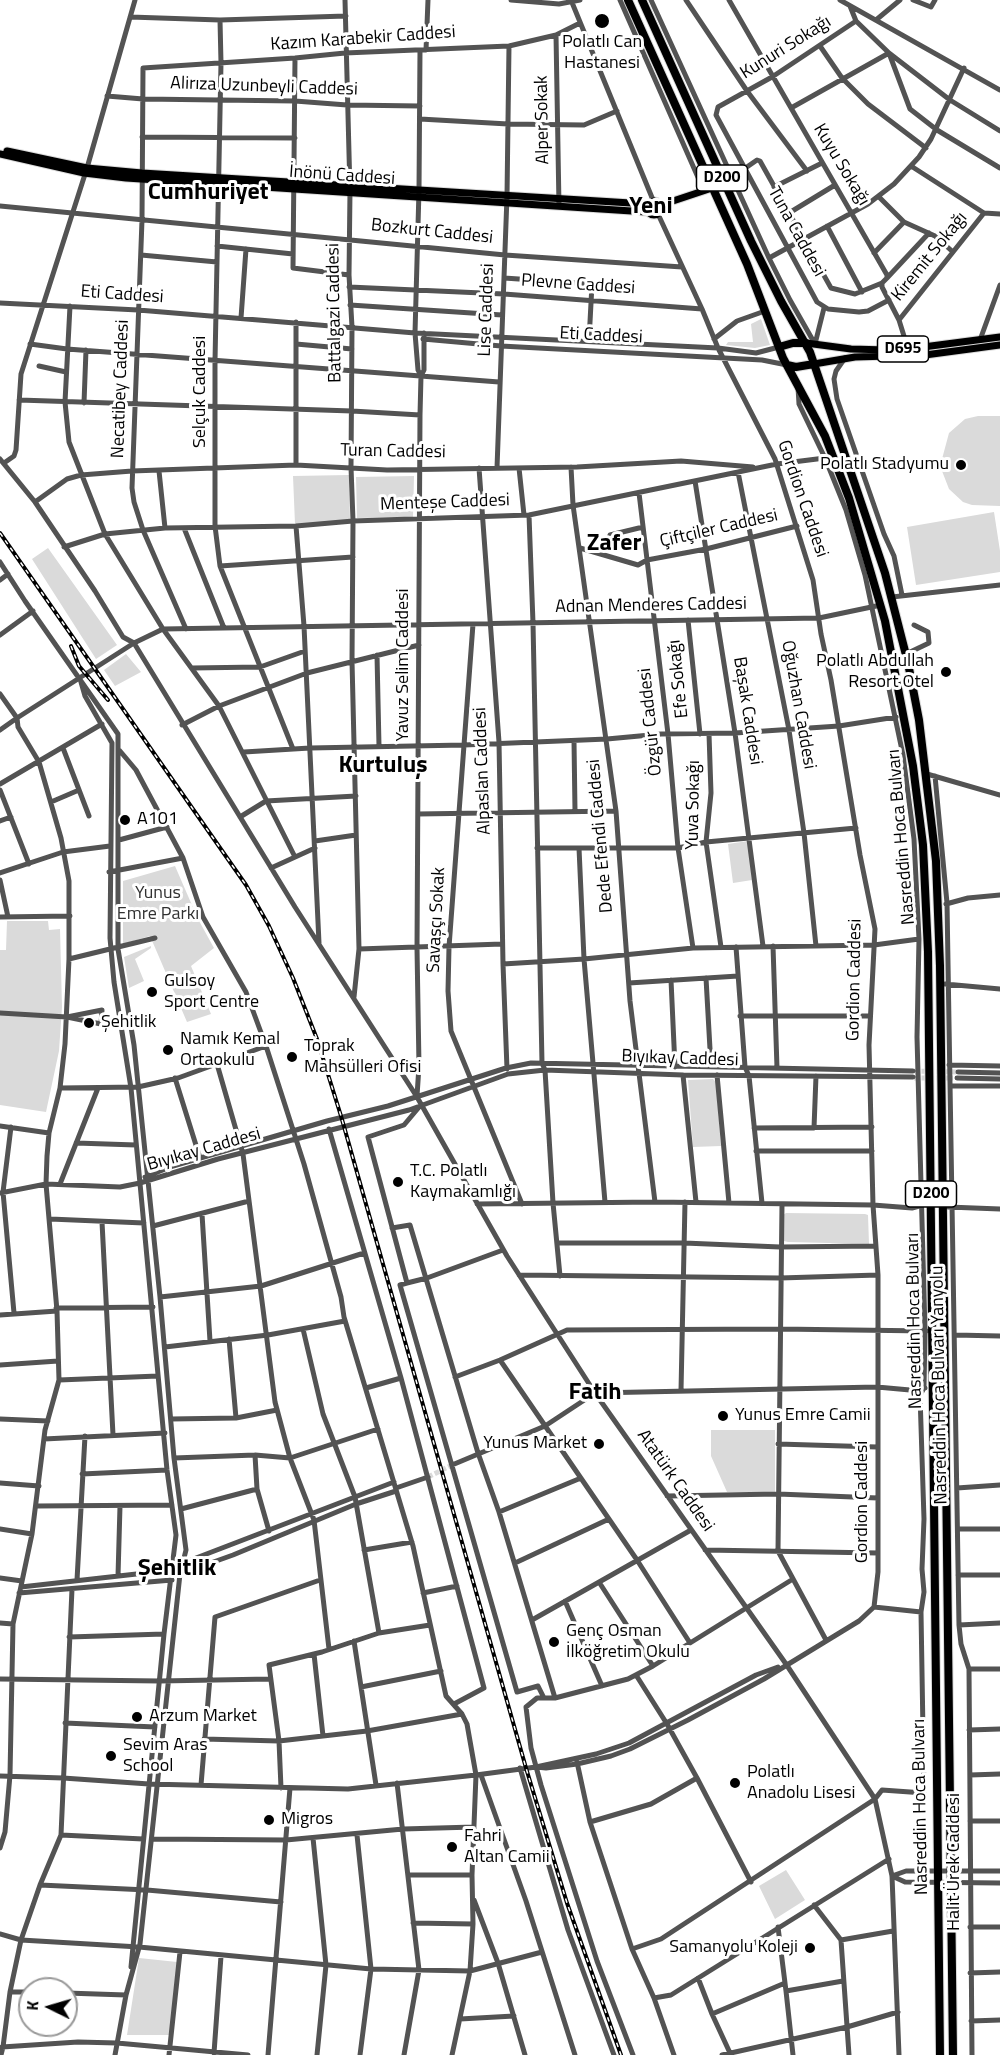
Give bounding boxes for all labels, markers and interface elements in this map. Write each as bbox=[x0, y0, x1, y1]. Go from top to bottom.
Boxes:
marker: Polatlı Can Hastanesi bbox=[593, 12, 611, 30]
street label: Kunuri Sokağı bbox=[737, 12, 835, 84]
street label: Kazım Karabekir Caddesi bbox=[270, 22, 456, 56]
place label: Polatlı Can Hastanesi bbox=[562, 32, 642, 74]
street label: Alirıza Uzunbeyli Caddesi bbox=[170, 73, 358, 101]
street label: Alper Sokak bbox=[531, 75, 555, 165]
street label: Kuyu Sokağı bbox=[808, 120, 874, 210]
street label: İnönü Caddesi bbox=[288, 162, 396, 190]
road number: D200 bbox=[696, 165, 748, 191]
district label: Cumhuriyet bbox=[148, 179, 268, 207]
street label: Tuna Caddesi bbox=[762, 183, 830, 281]
district label: Yeni bbox=[629, 193, 673, 221]
street label: Kiremit Sokağı bbox=[887, 208, 973, 306]
street label: Bozkurt Caddesi bbox=[370, 215, 494, 249]
street label: Battalgazi Caddesi bbox=[323, 243, 347, 383]
street label: Lise Caddesi bbox=[475, 263, 499, 357]
street label: Plevne Caddesi bbox=[520, 270, 636, 300]
street label: Eti Caddesi bbox=[80, 281, 164, 309]
street label: Necatibey Caddesi bbox=[108, 319, 134, 459]
street label: Eti Caddesi bbox=[559, 323, 643, 349]
street label: Selçuk Caddesi bbox=[190, 336, 212, 448]
road number: D695 bbox=[878, 336, 928, 362]
street label: Gordion Caddesi bbox=[772, 438, 832, 560]
street label: Turan Caddesi bbox=[340, 440, 446, 464]
place label: Polatlı Stadyumu bbox=[820, 454, 949, 476]
marker: Polatlı Stadyumu bbox=[954, 458, 968, 472]
street label: Menteşe Caddesi bbox=[380, 490, 510, 516]
street label: Çiftçiler Caddesi bbox=[658, 505, 780, 553]
district label: Zafer bbox=[587, 530, 641, 558]
street label: Yavuz Selim Caddesi bbox=[393, 588, 415, 742]
street label: Adnan Menderes Caddesi bbox=[555, 594, 747, 618]
street label: Efe Sokağı bbox=[664, 639, 694, 719]
street label: Oğuzhan Caddesi bbox=[776, 639, 820, 771]
place label: Polatlı Abdullah Resort Otel bbox=[816, 651, 934, 694]
street label: Başak Caddesi bbox=[728, 655, 766, 767]
marker: Polatlı Abdullah Resort Otel bbox=[939, 665, 953, 679]
street label: Özgür Caddesi bbox=[635, 667, 667, 777]
street label: Alpaslan Caddesi bbox=[470, 707, 496, 835]
street label: Nasreddin Hoca Bulvarı bbox=[884, 748, 920, 926]
district label: Kurtuluş bbox=[338, 752, 428, 780]
street label: Dede Efendi Caddesi bbox=[584, 758, 618, 914]
street label: Yuva Sokağı bbox=[682, 760, 706, 850]
place label: A101 bbox=[137, 809, 178, 831]
marker: A101 bbox=[118, 813, 132, 827]
street label: Savaşçı Sokak bbox=[423, 867, 451, 973]
park label: Yunus Emre Parkı bbox=[117, 883, 199, 926]
street label: Gordion Caddesi bbox=[843, 919, 867, 1041]
place label: Gulsoy Sport Centre bbox=[164, 971, 259, 1014]
marker: Gulsoy Sport Centre bbox=[145, 985, 159, 999]
place label: Şehitlik bbox=[101, 1012, 156, 1034]
marker: Şehitlik bbox=[82, 1016, 96, 1030]
place label: Namık Kemal Ortaokulu bbox=[180, 1029, 280, 1072]
place label: Toprak Mahsülleri Ofisi bbox=[304, 1036, 421, 1078]
marker: Namık Kemal Ortaokulu bbox=[161, 1043, 175, 1057]
street label: Bıyıkay Caddesi bbox=[621, 1046, 739, 1072]
marker: Toprak Mahsülleri Ofisi bbox=[285, 1050, 299, 1064]
street label: Bıyıkay Caddesi bbox=[145, 1123, 263, 1177]
place label: T.C. Polatlı Kaymakamlığı bbox=[410, 1161, 516, 1204]
marker: T.C. Polatlı Kaymakamlığı bbox=[391, 1175, 405, 1189]
road number: D200 bbox=[906, 1181, 956, 1207]
street label: Nasreddin Hoca Bulvarı bbox=[903, 1233, 927, 1409]
street label: Nasreddin Hoca Bulvarı Yanyolu bbox=[927, 1265, 953, 1505]
district label: Fatih bbox=[569, 1379, 621, 1407]
place label: Yunus Emre Camii bbox=[735, 1405, 871, 1427]
marker: Yunus Emre Camii bbox=[716, 1409, 730, 1423]
street label: Atatürk Caddesi bbox=[632, 1426, 718, 1536]
place label: Yunus Market bbox=[483, 1433, 587, 1455]
marker: Yunus Market bbox=[592, 1437, 606, 1451]
street label: Gordion Caddesi bbox=[852, 1441, 874, 1563]
district label: Şehitlik bbox=[138, 1555, 216, 1583]
place label: Genç Osman İlköğretim Okulu bbox=[566, 1621, 690, 1664]
marker: Genç Osman İlköğretim Okulu bbox=[547, 1635, 561, 1649]
place label: Arzum Market bbox=[149, 1706, 257, 1728]
marker: Arzum Market bbox=[130, 1710, 144, 1724]
street label: Nasreddin Hoca Bulvarı bbox=[909, 1719, 933, 1895]
place label: Sevim Aras School bbox=[123, 1735, 208, 1778]
marker: Sevim Aras School bbox=[104, 1749, 118, 1763]
place label: Polatlı Anadolu Lisesi bbox=[747, 1762, 855, 1804]
marker: Polatlı Anadolu Lisesi bbox=[728, 1776, 742, 1790]
street label: Halit Ürek Caddesi bbox=[944, 1793, 966, 1931]
place label: Migros bbox=[281, 1809, 333, 1831]
marker: Migros bbox=[262, 1813, 276, 1827]
place label: Fahri Altan Camii bbox=[464, 1826, 550, 1868]
marker: Fahri Altan Camii bbox=[445, 1840, 459, 1854]
place label: Samanyolu Koleji bbox=[669, 1937, 798, 1959]
marker: Samanyolu Koleji bbox=[803, 1941, 817, 1955]
north arrow bbox=[18, 1977, 78, 2037]
text: K bbox=[20, 2000, 44, 2011]

